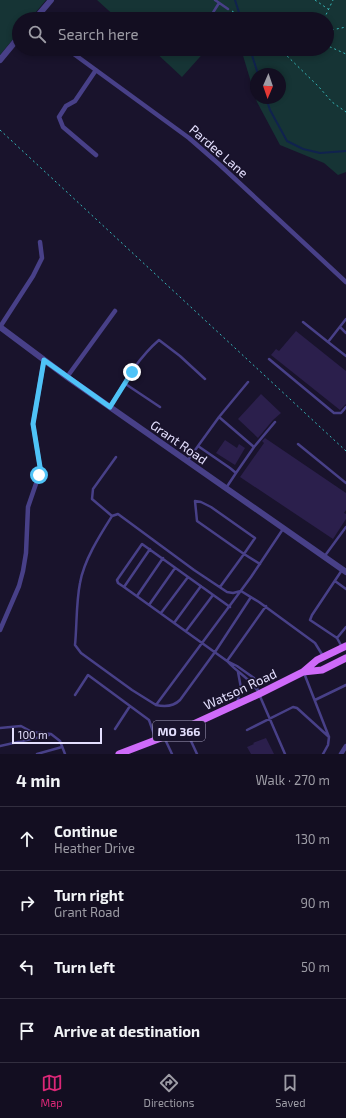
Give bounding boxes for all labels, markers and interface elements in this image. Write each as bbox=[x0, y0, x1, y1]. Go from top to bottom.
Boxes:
search box bbox=[12, 12, 334, 56]
icon: search bbox=[26, 23, 48, 45]
text: Search here bbox=[58, 25, 139, 43]
north arrow bbox=[250, 68, 286, 104]
street label: Pardee Lane bbox=[186, 121, 252, 181]
route end bbox=[123, 363, 141, 381]
street label: Grant Road bbox=[147, 417, 211, 467]
route start bbox=[30, 466, 48, 484]
street label: Watson Road bbox=[201, 665, 279, 713]
road number: MO 366 bbox=[153, 721, 205, 741]
scale bar bbox=[12, 726, 102, 745]
text: 100 m bbox=[18, 728, 48, 741]
text: 4 min bbox=[16, 770, 60, 790]
text: Walk · 270 m bbox=[255, 772, 330, 788]
text: Continue bbox=[54, 822, 117, 840]
icon: ahead bbox=[16, 828, 38, 850]
text: 130 m bbox=[295, 831, 330, 847]
text: Heather Drive bbox=[54, 840, 135, 856]
text: Turn right bbox=[54, 886, 124, 904]
icon: right bbox=[16, 892, 38, 914]
text: 90 m bbox=[300, 895, 330, 911]
text: Grant Road bbox=[54, 904, 120, 920]
icon: left bbox=[16, 956, 38, 978]
text: Turn left bbox=[54, 958, 115, 976]
text: 50 m bbox=[301, 959, 330, 975]
icon: arrive bbox=[16, 1020, 38, 1042]
text: Arrive at destination bbox=[54, 1022, 200, 1040]
tab: Map bbox=[41, 1072, 63, 1109]
tab: Directions bbox=[144, 1072, 194, 1109]
tab: Saved bbox=[275, 1072, 306, 1109]

